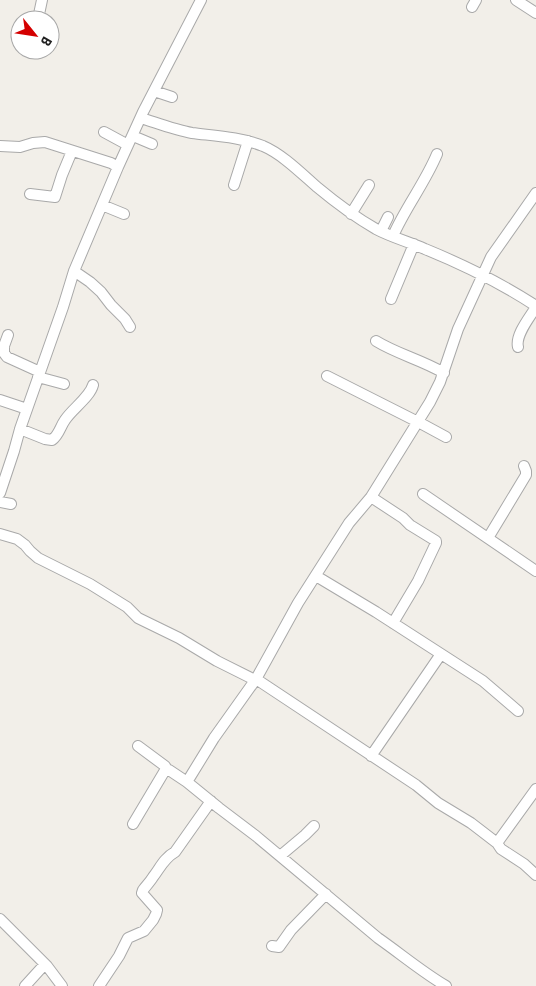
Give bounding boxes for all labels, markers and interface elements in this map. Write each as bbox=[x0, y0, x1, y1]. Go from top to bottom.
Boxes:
north arrow bbox=[10, 10, 60, 60]
text: B bbox=[37, 34, 55, 49]

